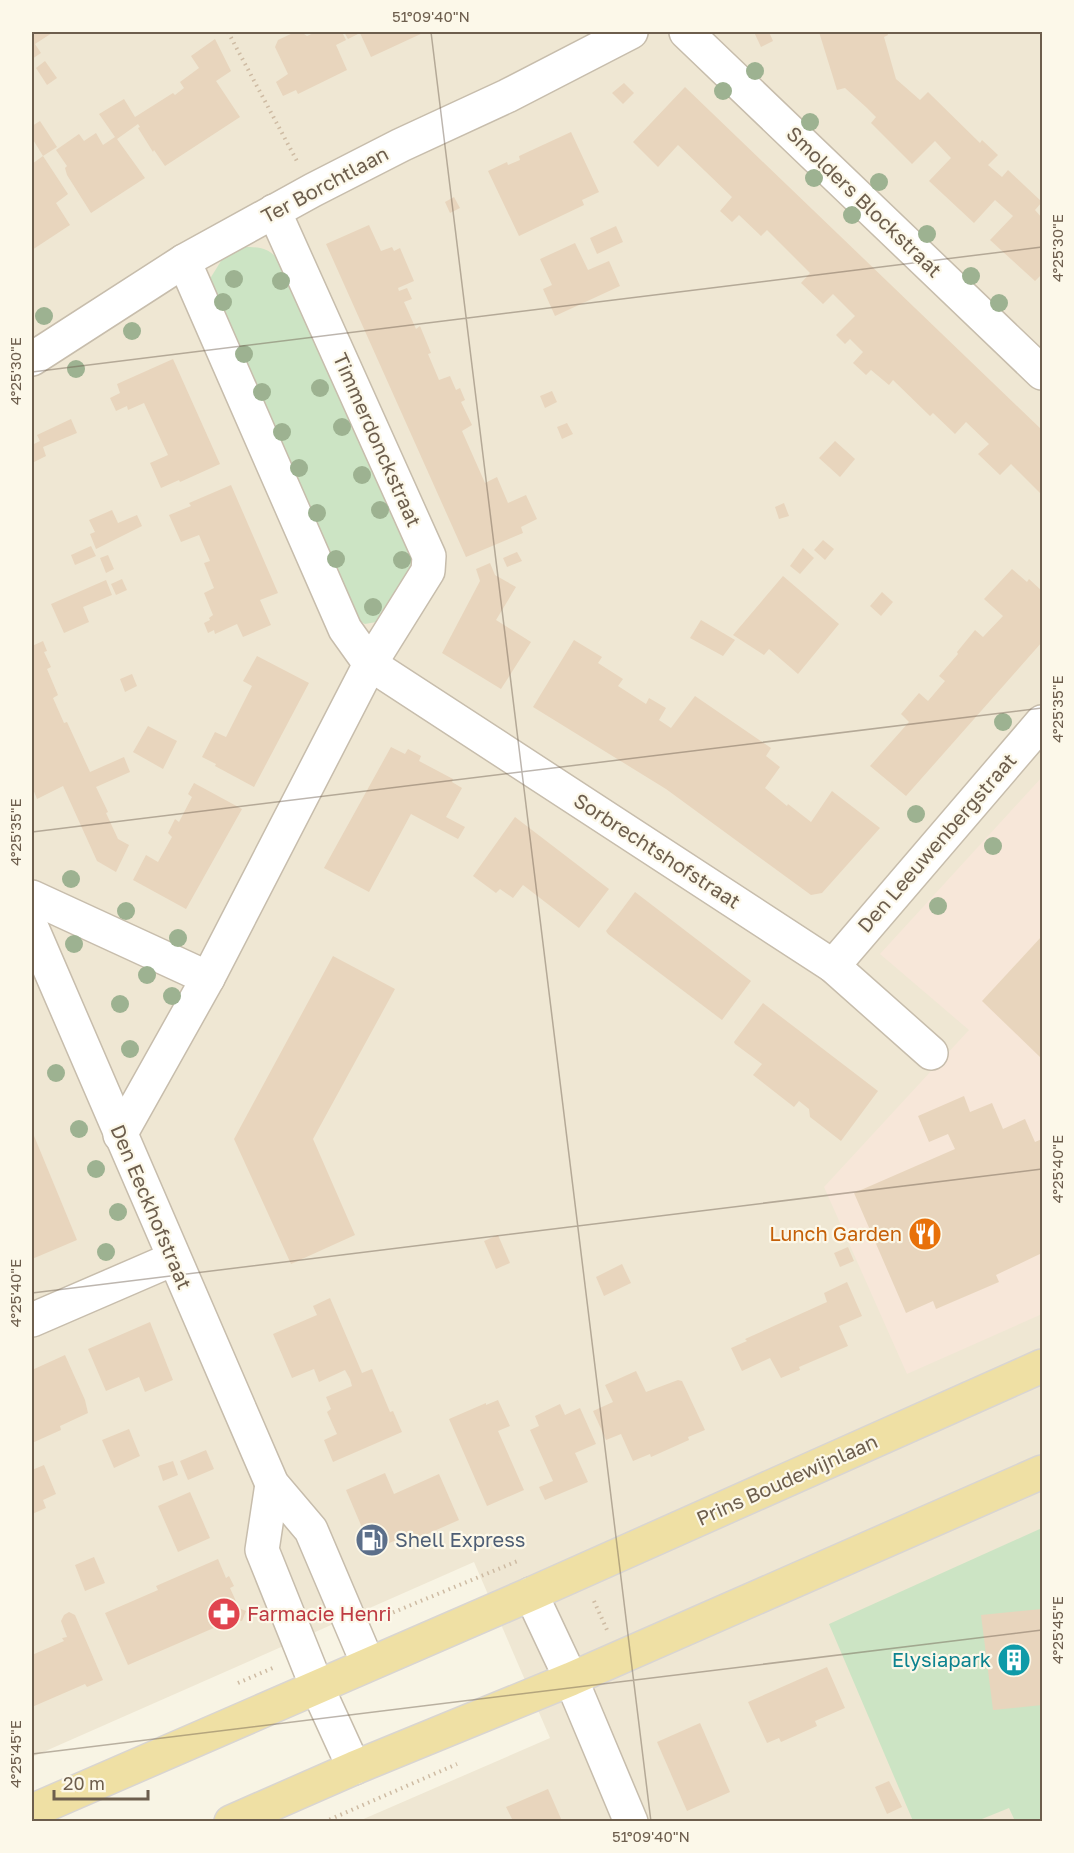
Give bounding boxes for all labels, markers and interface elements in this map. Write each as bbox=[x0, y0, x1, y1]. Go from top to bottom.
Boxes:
text: 51°09'40"N bbox=[392, 7, 470, 25]
street label: Smolders Blockstraat bbox=[782, 121, 947, 282]
street label: Ter Borchtlaan bbox=[257, 141, 392, 228]
text: 4°25'30"E bbox=[1048, 214, 1066, 282]
text: 4°25'30"E bbox=[6, 337, 24, 405]
street label: Timmerdonckstraat bbox=[329, 349, 427, 530]
text: 4°25'35"E bbox=[1048, 675, 1066, 743]
street label: Den Leeuwenbergstraat bbox=[852, 748, 1021, 937]
street label: Sorbrechtshofstraat bbox=[570, 787, 745, 913]
text: 4°25'35"E bbox=[6, 798, 24, 866]
street label: Den Eeckhofstraat bbox=[106, 1121, 197, 1293]
text: 4°25'40"E bbox=[1048, 1135, 1066, 1203]
restaurant icon: Lunch Garden bbox=[907, 1216, 943, 1252]
place label: Lunch Garden bbox=[769, 1221, 902, 1245]
text: 4°25'40"E bbox=[6, 1259, 24, 1327]
street label: Prins Boudewijnlaan bbox=[692, 1428, 881, 1530]
fuel station icon: Shell Express bbox=[354, 1522, 390, 1558]
place label: Shell Express bbox=[395, 1527, 525, 1551]
pharmacy icon: Farmacie Henri bbox=[206, 1596, 242, 1632]
text: 4°25'45"E bbox=[1048, 1596, 1066, 1664]
place label: Farmacie Henri bbox=[247, 1601, 392, 1625]
building icon: Elysiapark bbox=[996, 1642, 1032, 1678]
place label: Elysiapark bbox=[892, 1647, 991, 1671]
text: 4°25'45"E bbox=[6, 1720, 24, 1788]
scale bar bbox=[54, 1763, 148, 1801]
text: 20 m bbox=[63, 1772, 105, 1794]
text: 51°09'40"N bbox=[612, 1827, 690, 1845]

